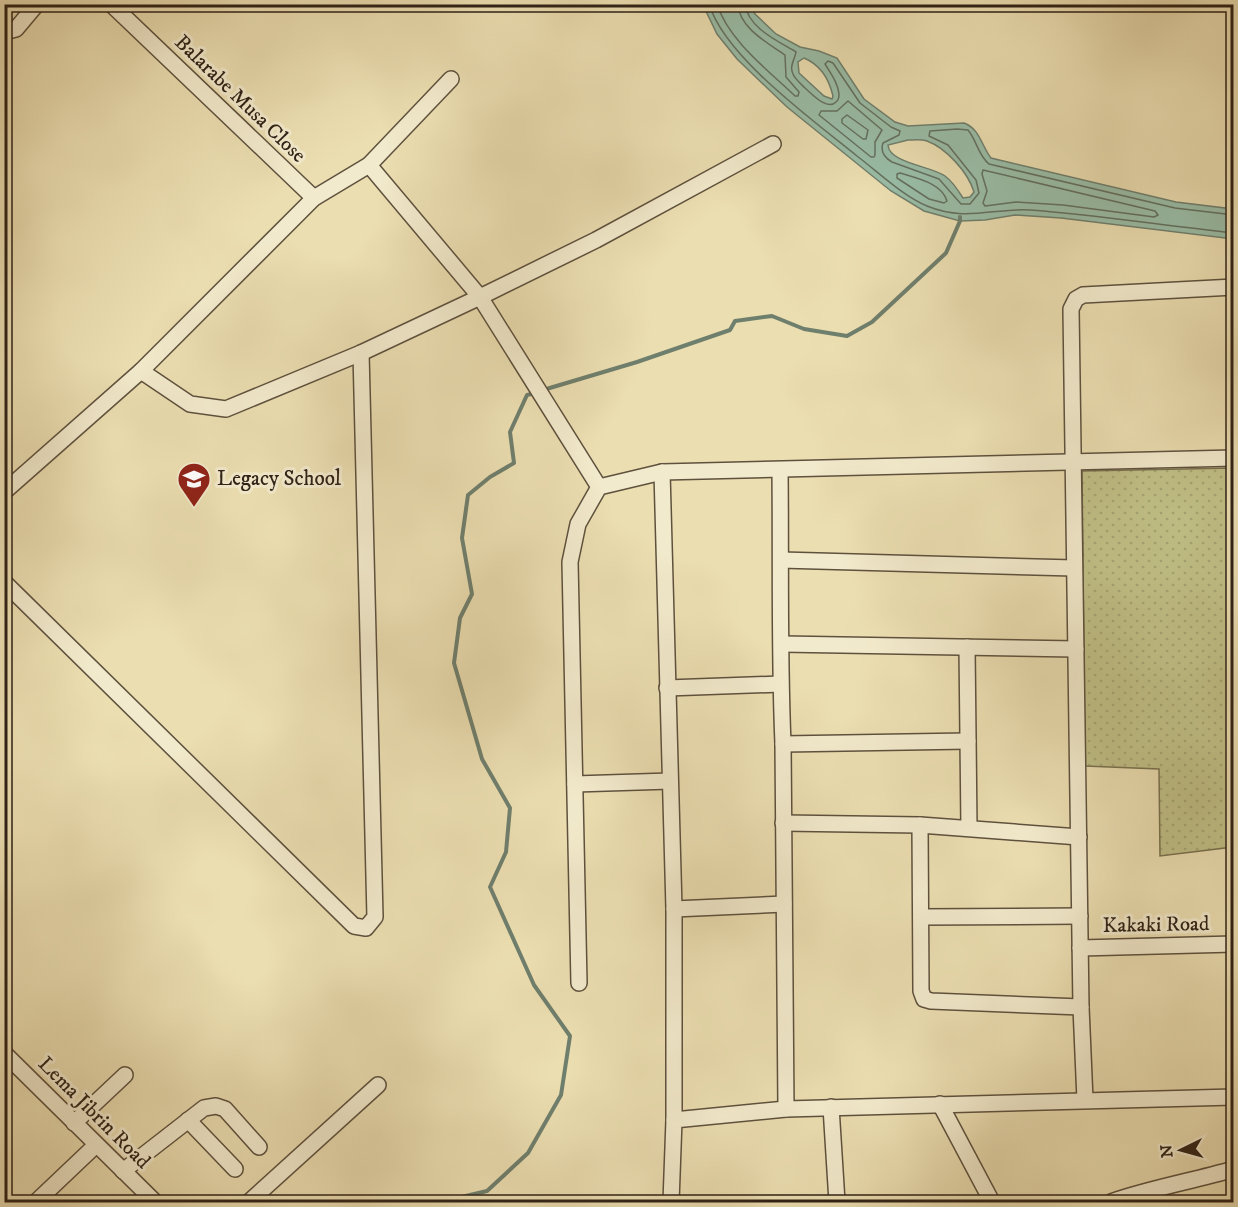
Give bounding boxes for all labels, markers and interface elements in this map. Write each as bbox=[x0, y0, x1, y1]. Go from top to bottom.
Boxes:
street label: Balarabe Musa Close bbox=[169, 30, 311, 169]
school or university icon: Legacy School bbox=[176, 461, 212, 508]
place label: Legacy School bbox=[217, 466, 342, 492]
street label: Kakaki Road bbox=[1102, 911, 1210, 939]
street label: Lema Jibrin Road bbox=[32, 1051, 156, 1175]
north arrow bbox=[1151, 1120, 1211, 1180]
text: N bbox=[1157, 1144, 1178, 1159]

